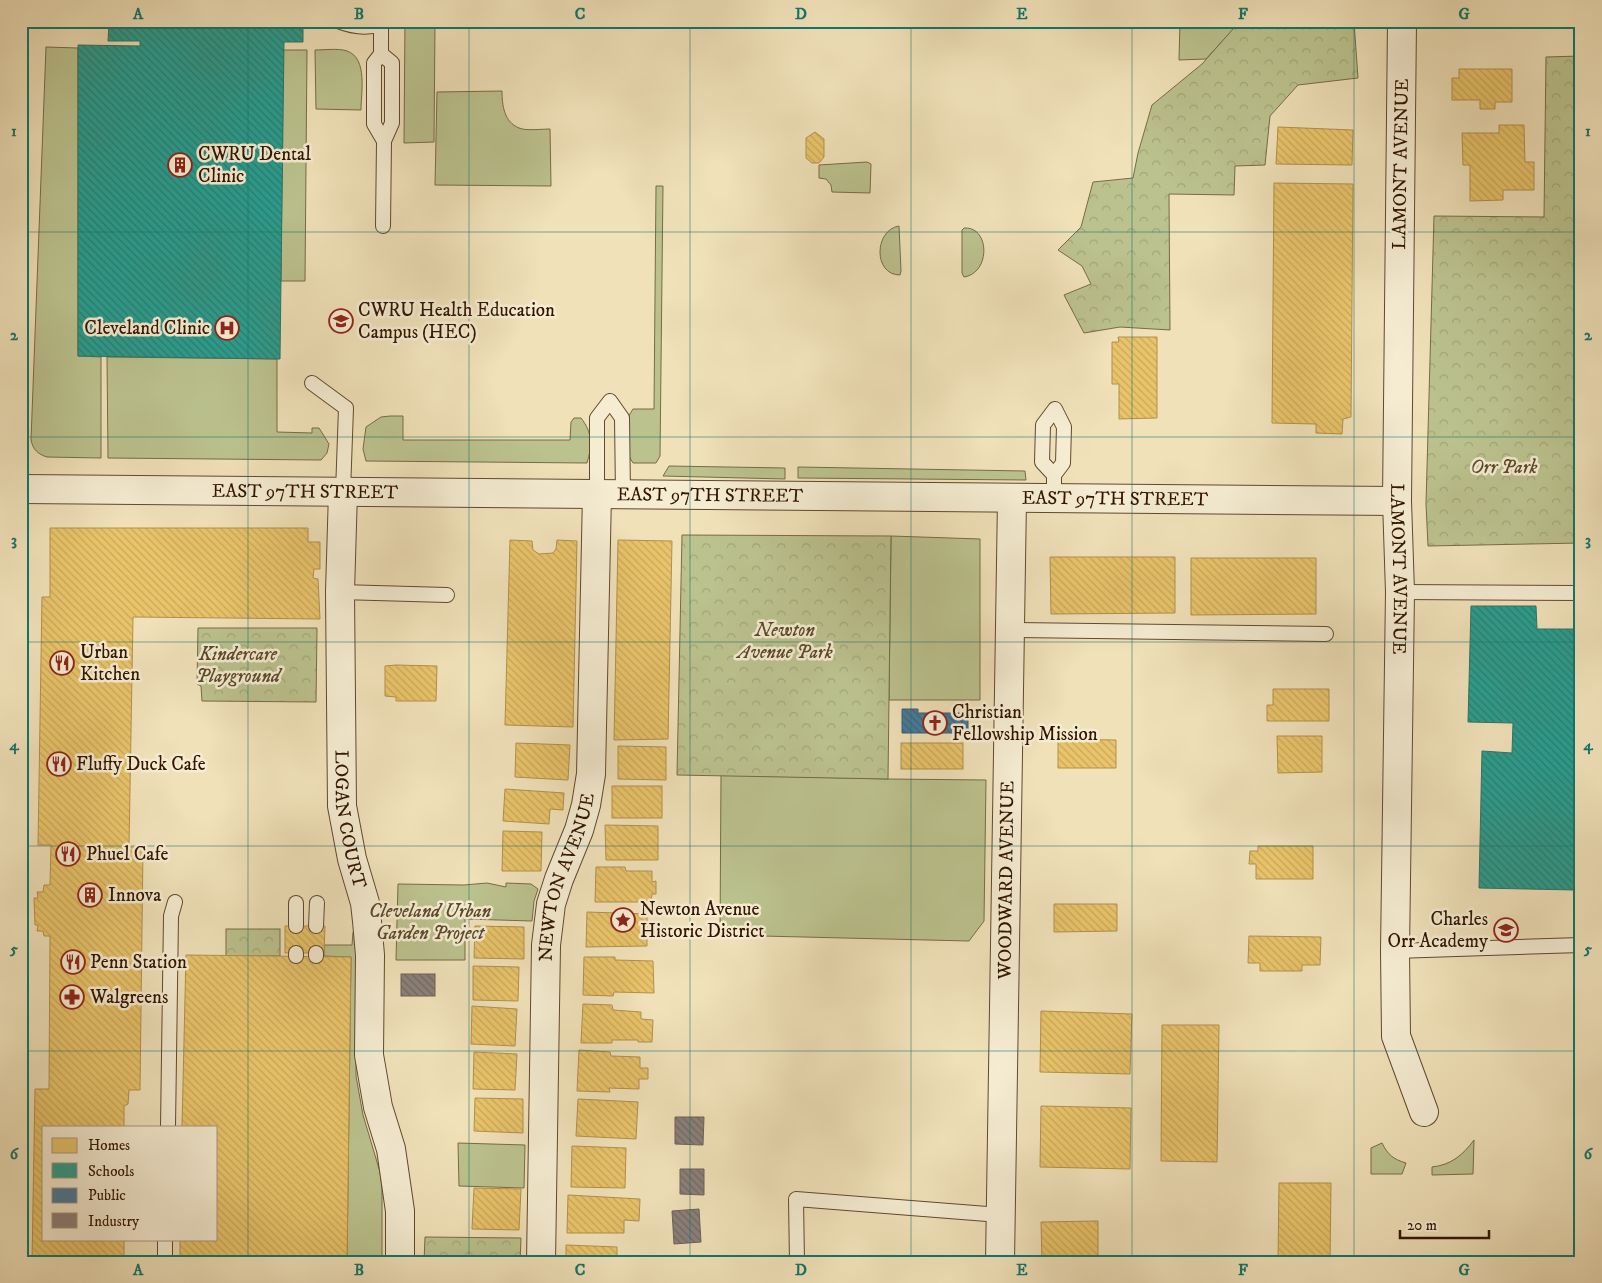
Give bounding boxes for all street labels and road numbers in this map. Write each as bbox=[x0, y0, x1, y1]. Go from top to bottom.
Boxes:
street label: LAMONT AVENUE bbox=[1388, 78, 1414, 250]
street label: EAST 97TH STREET bbox=[212, 479, 399, 504]
street label: EAST 97TH STREET bbox=[617, 483, 804, 507]
street label: LAMONT AVENUE bbox=[1385, 483, 1412, 655]
street label: EAST 97TH STREET bbox=[1022, 486, 1209, 511]
street label: LOGAN COURT bbox=[330, 750, 372, 892]
street label: WOODWARD AVENUE bbox=[993, 781, 1019, 980]
street label: NEWTON AVENUE bbox=[534, 791, 599, 962]

